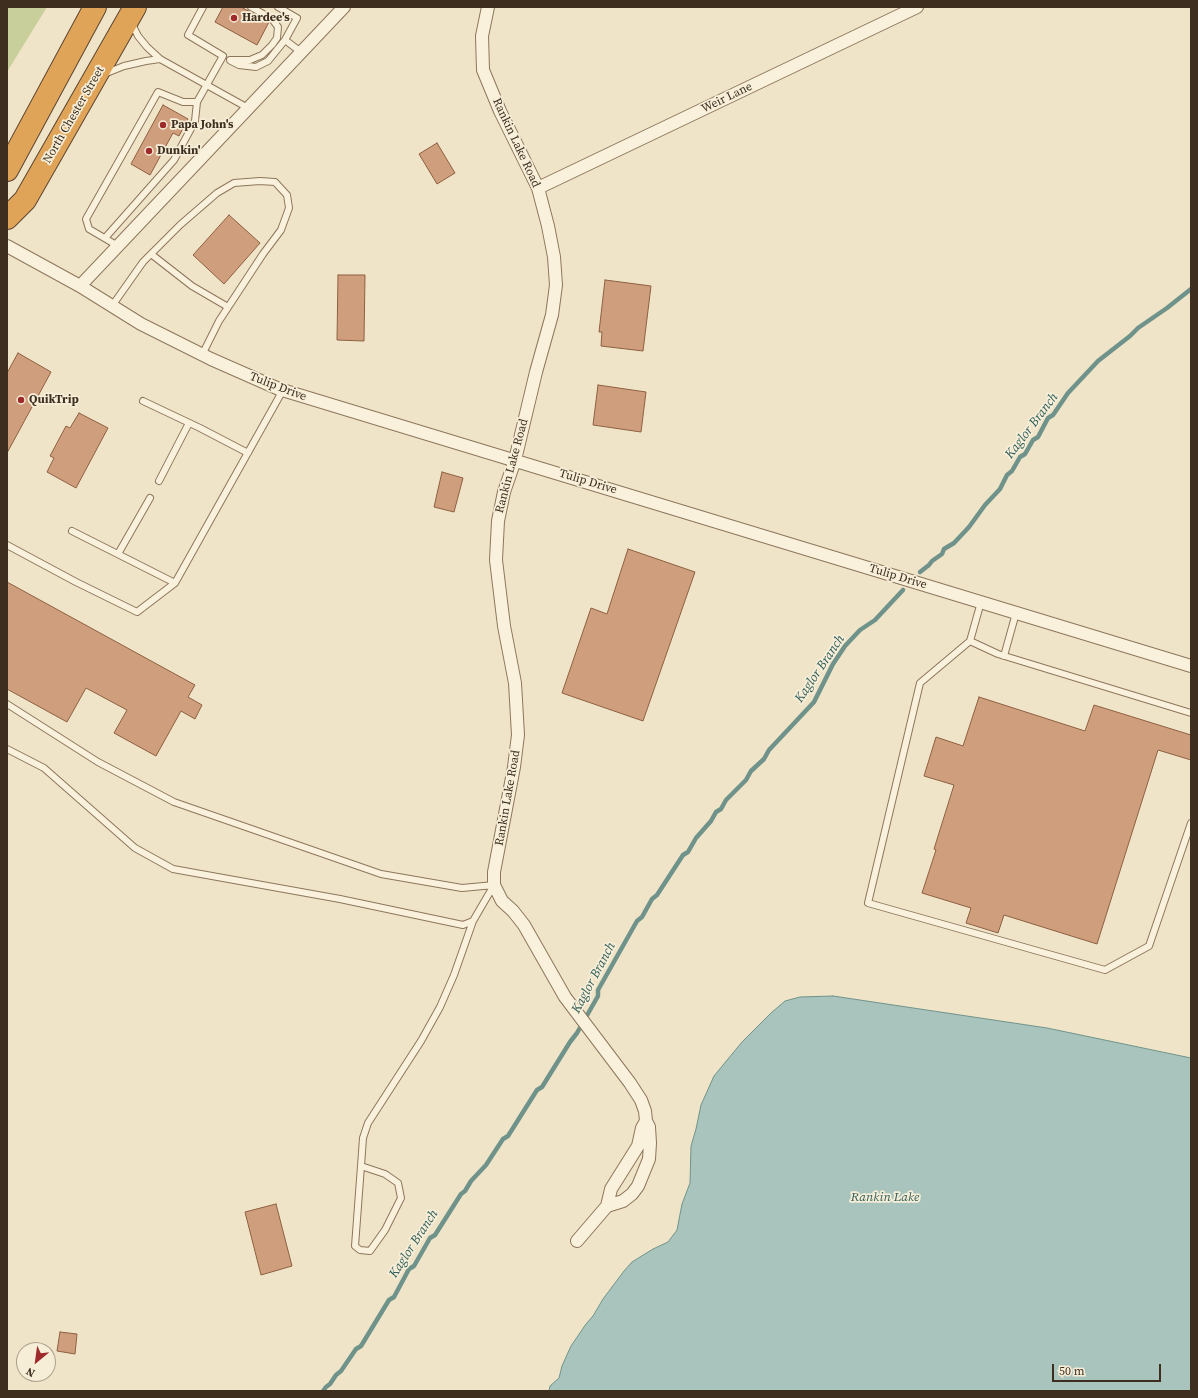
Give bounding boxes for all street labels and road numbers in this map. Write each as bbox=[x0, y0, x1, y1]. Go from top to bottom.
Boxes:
street label: North Chester Street bbox=[40, 64, 108, 166]
street label: Weir Lane bbox=[699, 80, 755, 116]
street label: Rankin Lake Road bbox=[489, 96, 543, 190]
street label: Tulip Drive bbox=[248, 370, 308, 404]
street label: Rankin Lake Road bbox=[492, 417, 532, 515]
street label: Tulip Drive bbox=[557, 466, 619, 498]
street label: Tulip Drive bbox=[867, 561, 929, 593]
street label: Rankin Lake Road bbox=[492, 749, 524, 847]

